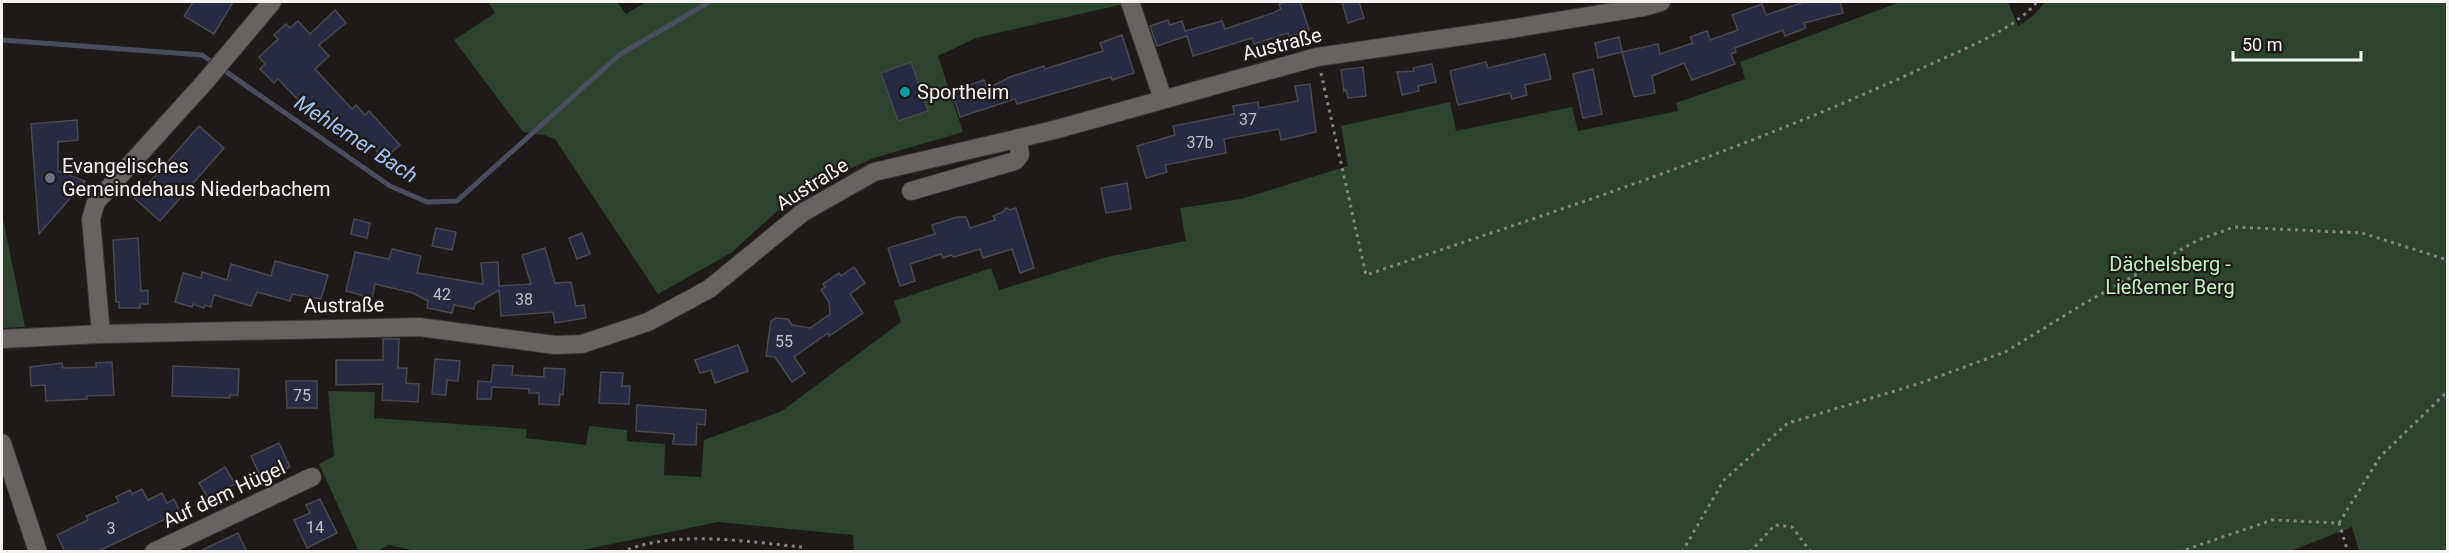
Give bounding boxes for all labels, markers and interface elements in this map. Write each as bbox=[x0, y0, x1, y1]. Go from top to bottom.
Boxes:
street label: Austraße bbox=[1240, 23, 1324, 65]
scale bar bbox=[2233, 24, 2360, 62]
text: 50 m bbox=[2242, 34, 2282, 55]
place label: Sportheim bbox=[917, 80, 1009, 104]
marker: Sportheim bbox=[898, 85, 912, 99]
water label: Mehlemer Bach bbox=[290, 90, 422, 188]
house number: 37 bbox=[1239, 110, 1257, 129]
house number: 37b bbox=[1187, 133, 1214, 152]
street label: Austraße bbox=[771, 152, 853, 216]
place label: Evangelisches Gemeindehaus Niederbachem bbox=[62, 154, 331, 201]
marker: Evangelisches Gemeindehaus Niederbachem bbox=[43, 171, 57, 185]
park label: Dächelsberg - Ließemer Berg bbox=[2105, 252, 2235, 299]
house number: 42 bbox=[433, 285, 451, 304]
house number: 38 bbox=[515, 290, 533, 309]
street label: Austraße bbox=[303, 292, 385, 318]
house number: 55 bbox=[775, 332, 793, 351]
house number: 75 bbox=[293, 386, 311, 405]
street label: Auf dem Hügel bbox=[159, 455, 289, 533]
house number: 14 bbox=[306, 518, 324, 537]
house number: 3 bbox=[107, 519, 116, 538]

